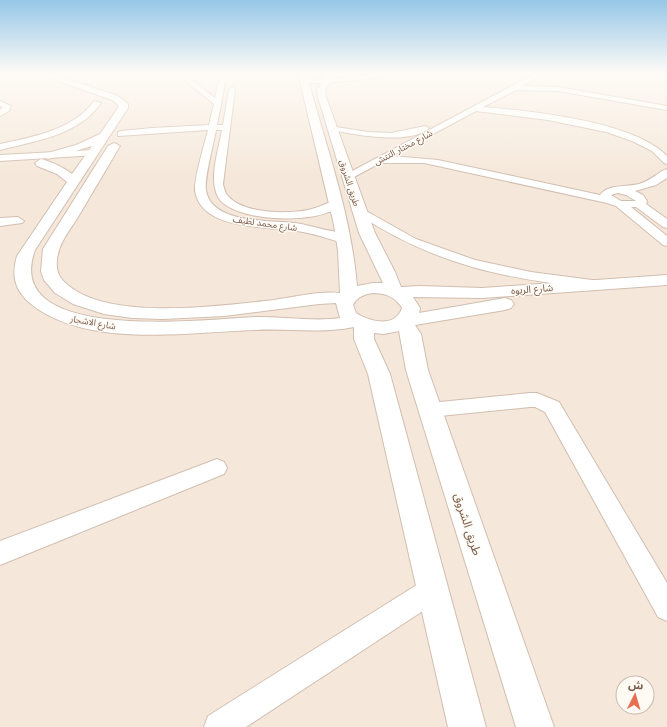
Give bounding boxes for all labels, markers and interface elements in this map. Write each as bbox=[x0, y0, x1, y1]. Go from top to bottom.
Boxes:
street label: شارع مختار التتش bbox=[372, 127, 435, 169]
street label: طريق الشروق bbox=[336, 158, 363, 208]
street label: شارع محمد لطيف bbox=[232, 213, 298, 235]
street label: شارع الربوه bbox=[510, 281, 554, 298]
street label: شارع الاشجار bbox=[68, 312, 117, 333]
street label: طريق الشروق bbox=[450, 491, 485, 557]
north arrow bbox=[615, 675, 655, 715]
text: ش bbox=[628, 677, 644, 693]

